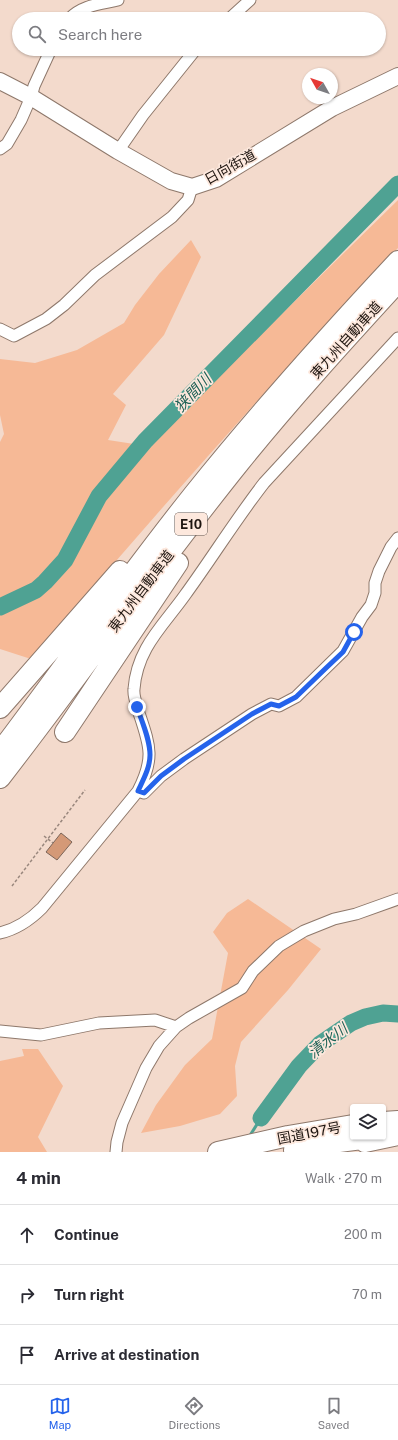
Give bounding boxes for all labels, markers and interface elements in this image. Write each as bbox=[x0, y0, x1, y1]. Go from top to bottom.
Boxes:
search box bbox=[12, 12, 386, 56]
icon: search bbox=[26, 23, 48, 45]
text: Search here bbox=[58, 26, 142, 43]
north arrow bbox=[302, 68, 338, 104]
street label: 日向街道 bbox=[202, 146, 258, 188]
street label: 東九州自動車道 bbox=[307, 298, 385, 382]
water label: 狭間川 bbox=[171, 369, 216, 415]
road number: E10 bbox=[175, 513, 207, 535]
street label: 東九州自動車道 bbox=[105, 547, 177, 635]
route start bbox=[345, 623, 363, 641]
route end bbox=[128, 698, 146, 716]
water label: 清水川 bbox=[305, 1019, 352, 1061]
map controls bbox=[350, 1104, 386, 1140]
button: layers bbox=[350, 1104, 386, 1140]
street label: 国道197号 bbox=[276, 1119, 342, 1147]
text: 4 min bbox=[16, 1168, 61, 1188]
text: Walk · 270 m bbox=[305, 1171, 382, 1186]
icon: ahead bbox=[16, 1224, 38, 1246]
text: Continue bbox=[54, 1226, 119, 1243]
text: 200 m bbox=[344, 1227, 382, 1242]
icon: right bbox=[16, 1284, 38, 1306]
text: Turn right bbox=[54, 1286, 124, 1303]
text: 70 m bbox=[352, 1287, 382, 1302]
icon: arrive bbox=[16, 1344, 38, 1366]
text: Arrive at destination bbox=[54, 1346, 199, 1363]
tab: Map bbox=[49, 1395, 71, 1431]
tab: Directions bbox=[169, 1395, 220, 1431]
tab: Saved bbox=[318, 1395, 349, 1431]

